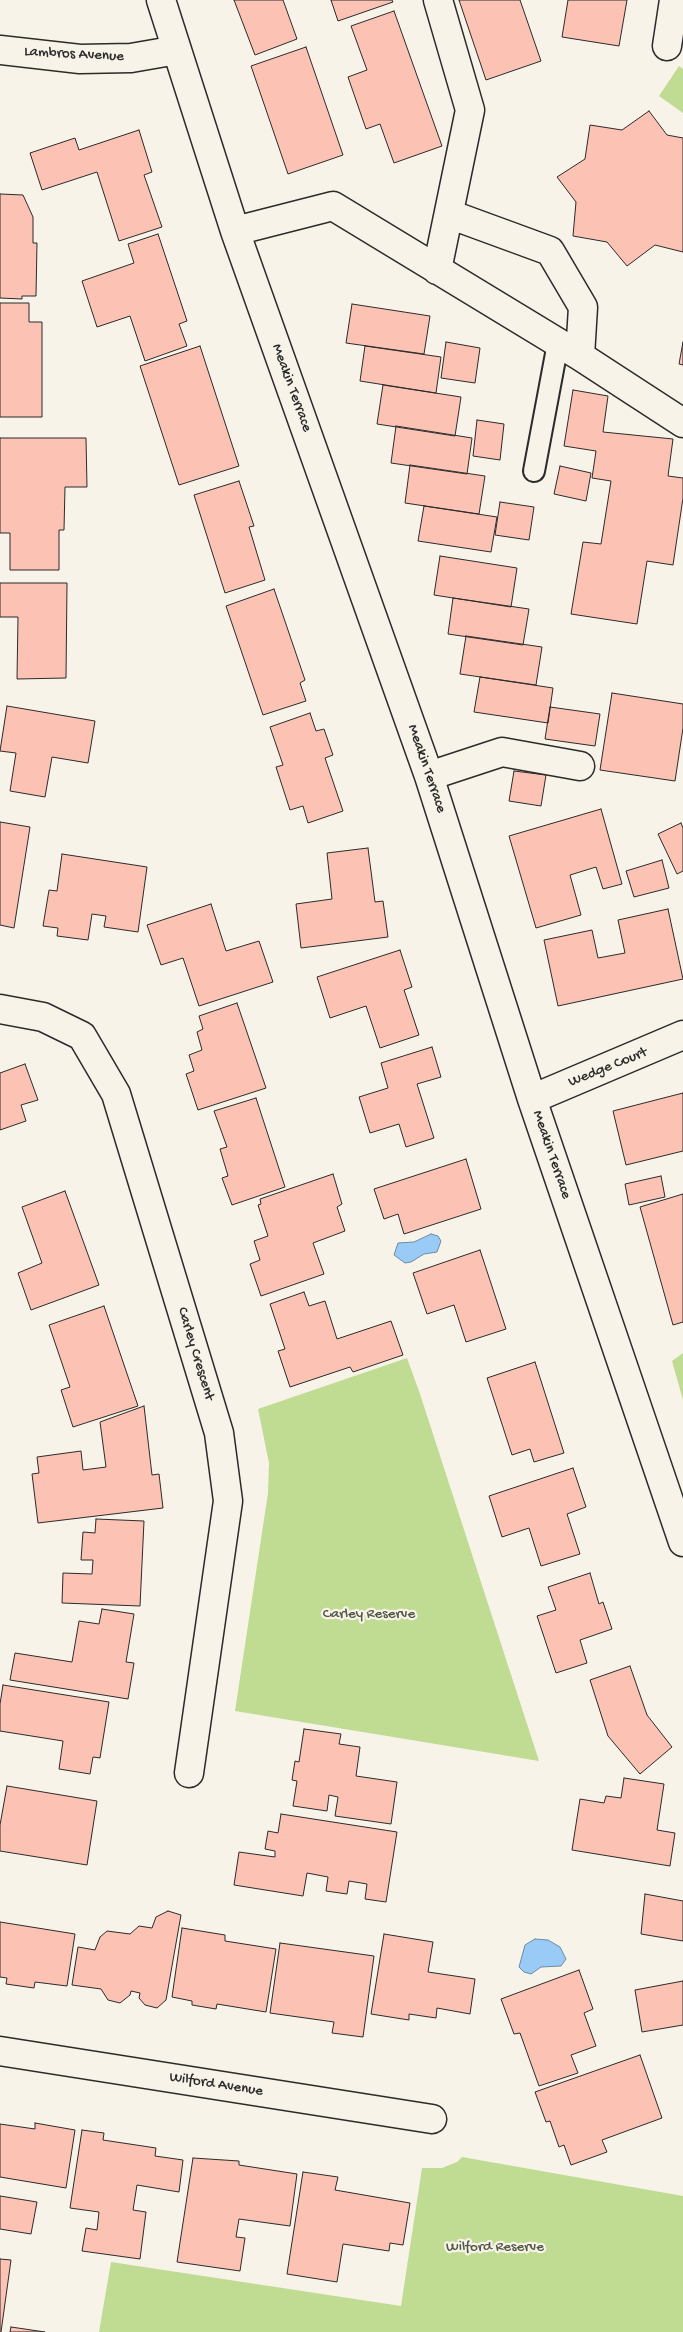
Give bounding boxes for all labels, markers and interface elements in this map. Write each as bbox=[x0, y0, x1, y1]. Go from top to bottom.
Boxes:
street label: Lambros Avenue bbox=[24, 43, 124, 67]
street label: Meakin Terrace bbox=[267, 342, 315, 434]
street label: Meakin Terrace bbox=[402, 722, 450, 816]
street label: Wedge Court bbox=[566, 1044, 650, 1092]
street label: Meakin Terrace bbox=[527, 1108, 575, 1202]
street label: Carley Crescent bbox=[172, 1305, 218, 1403]
park label: Carley Reserve bbox=[323, 1606, 415, 1624]
street label: Wilford Avenue bbox=[168, 2069, 264, 2101]
park label: Wilford Reserve bbox=[446, 2239, 544, 2257]

